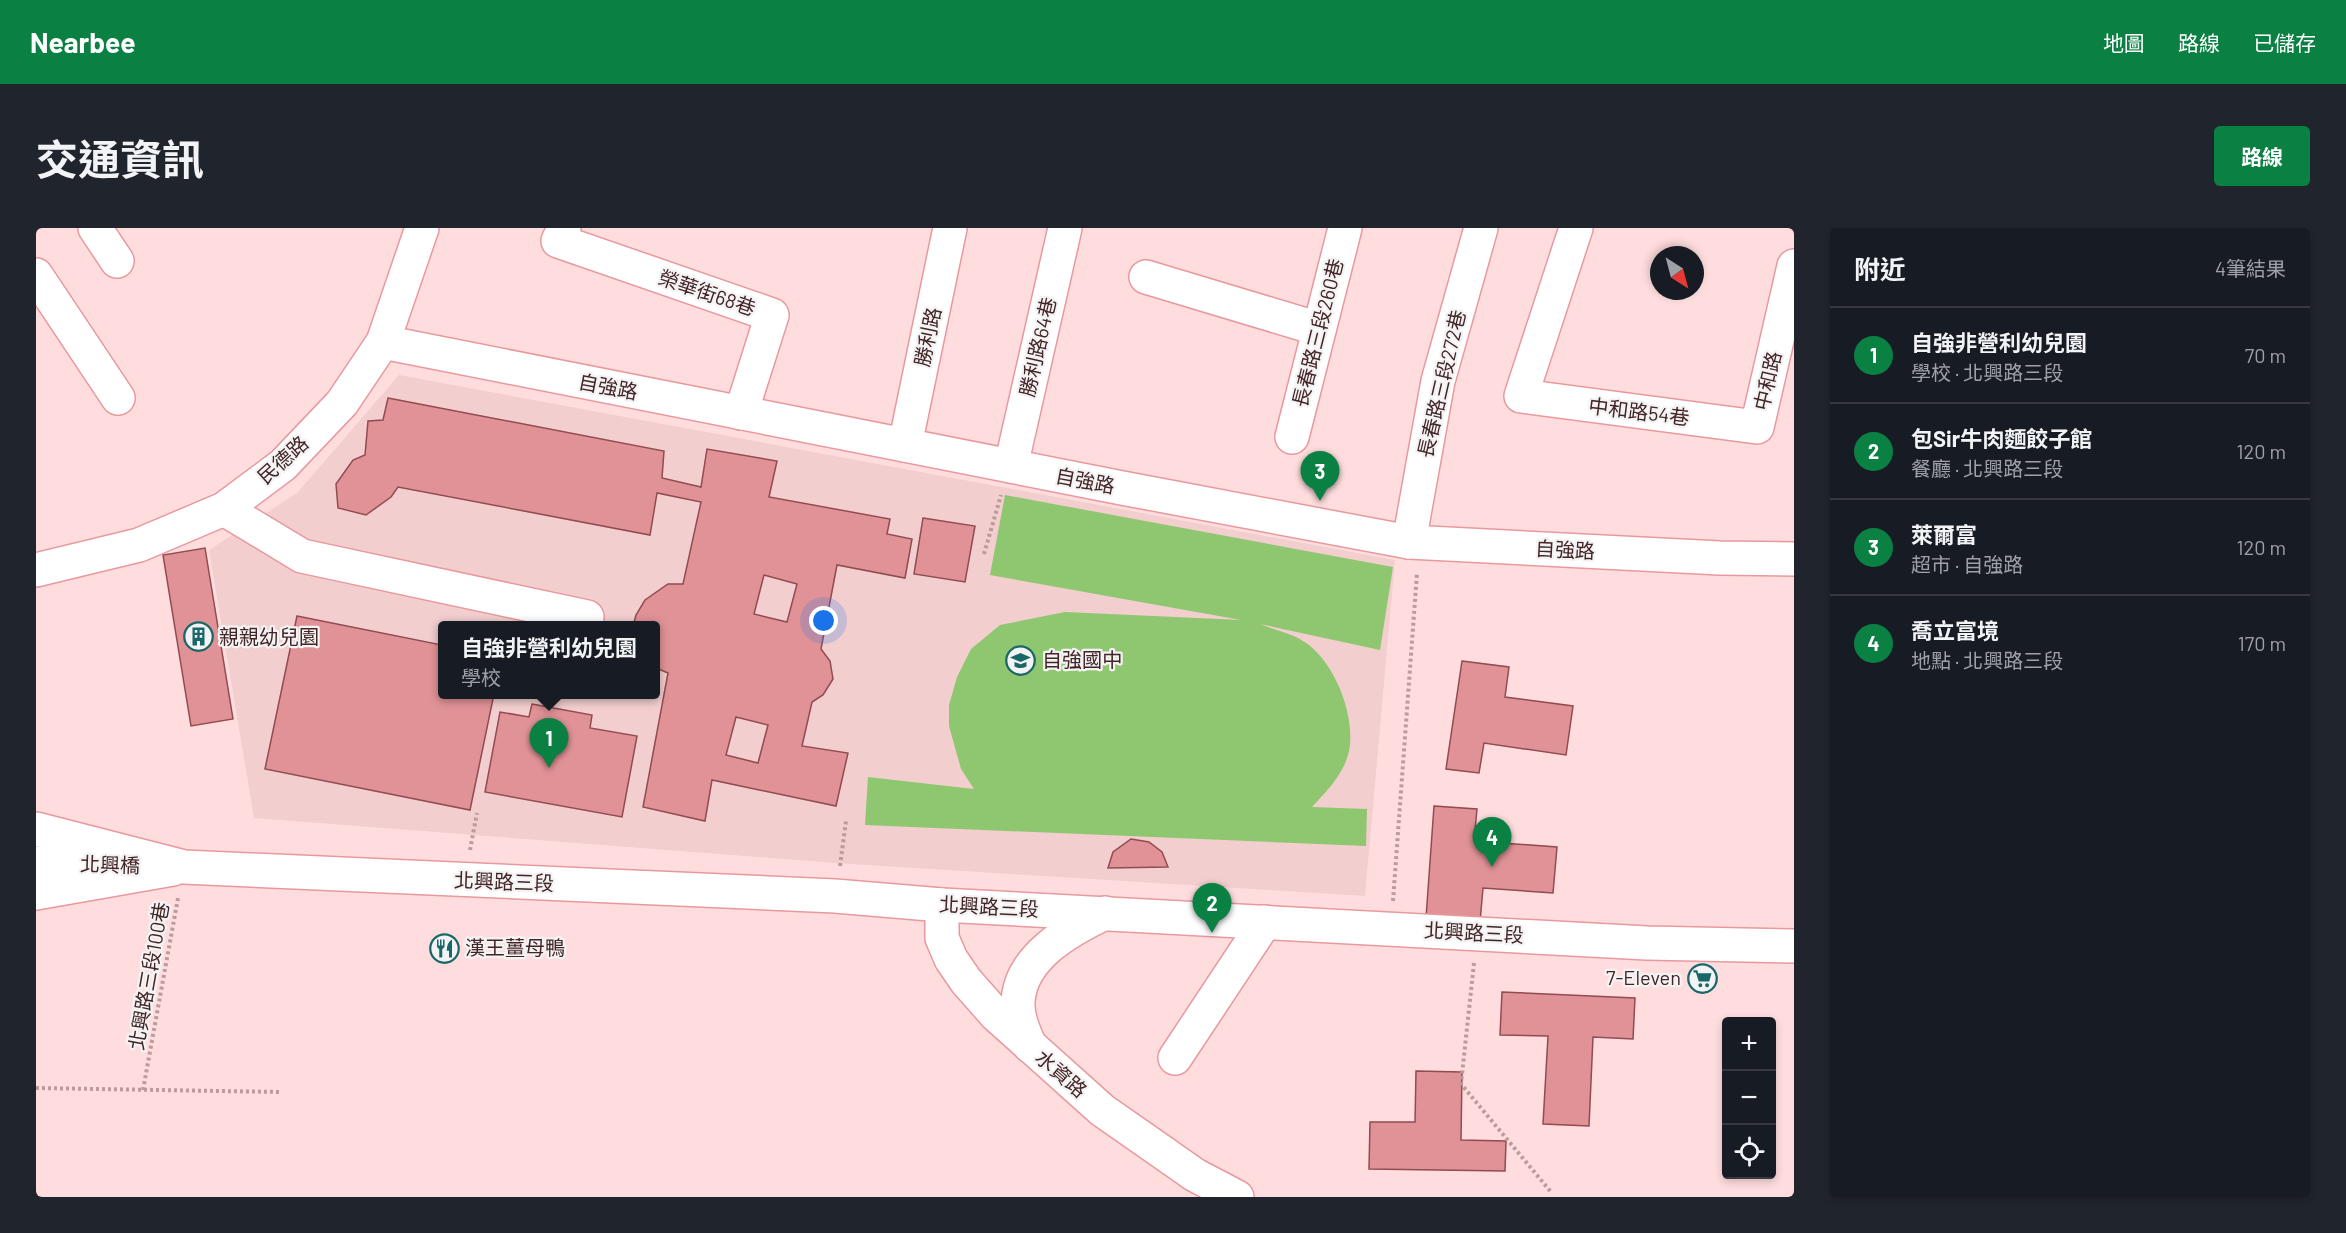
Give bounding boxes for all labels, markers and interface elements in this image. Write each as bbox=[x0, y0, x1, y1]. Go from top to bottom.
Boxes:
text: Nearbee bbox=[30, 25, 136, 59]
text: 地圖 bbox=[2103, 30, 2145, 55]
text: 路線 bbox=[2178, 30, 2220, 55]
text: 已儲存 bbox=[2253, 30, 2316, 55]
button: 路線 bbox=[2214, 126, 2310, 186]
text: 交通資訊 bbox=[36, 133, 204, 183]
north arrow bbox=[1650, 246, 1704, 300]
text: 附近 bbox=[1854, 253, 1906, 284]
street label: 長春路三段260巷 bbox=[1287, 256, 1347, 410]
text: 4筆結果 bbox=[2215, 256, 2286, 280]
street label: 榮華街68巷 bbox=[656, 264, 759, 320]
street label: 勝利路64巷 bbox=[1014, 295, 1060, 399]
street label: 勝利路 bbox=[909, 305, 945, 369]
street label: 長春路三段272巷 bbox=[1412, 308, 1470, 460]
text: 自強非營利幼兒園 bbox=[1911, 329, 2087, 355]
text: 1 bbox=[1870, 343, 1877, 367]
text: 70 m bbox=[2245, 343, 2286, 367]
street label: 中和路 bbox=[1749, 349, 1785, 413]
text: 學校 · 北興路三段 bbox=[1911, 360, 2063, 384]
street label: 自強路 bbox=[576, 369, 640, 404]
street label: 中和路54巷 bbox=[1587, 393, 1691, 429]
text: 包Sir牛肉麵餃子館 bbox=[1911, 425, 2092, 451]
street label: 民德路 bbox=[252, 430, 313, 488]
text: 2 bbox=[1868, 439, 1879, 463]
text: 120 m bbox=[2236, 439, 2286, 463]
pin: 3 bbox=[1300, 452, 1340, 501]
text: 餐廳 · 北興路三段 bbox=[1911, 456, 2063, 480]
street label: 自強路 bbox=[1053, 463, 1117, 498]
text: 萊爾富 bbox=[1911, 521, 1977, 547]
street label: 自強路 bbox=[1534, 535, 1596, 563]
text: 3 bbox=[1868, 535, 1879, 559]
text: 120 m bbox=[2236, 535, 2286, 559]
text: 超市 · 自強路 bbox=[1911, 552, 2023, 576]
your location bbox=[809, 606, 838, 635]
text: 喬立富境 bbox=[1911, 617, 1999, 643]
building icon: 親親幼兒園 bbox=[182, 621, 214, 653]
popup bbox=[438, 621, 660, 699]
place label: 親親幼兒園 bbox=[219, 624, 319, 648]
text: 4 bbox=[1867, 631, 1880, 655]
text: 170 m bbox=[2238, 631, 2286, 655]
text: 自強非營利幼兒園 bbox=[461, 634, 637, 660]
school or university icon: 自強國中 bbox=[1005, 644, 1037, 676]
place label: 自強國中 bbox=[1042, 647, 1122, 671]
text: 地點 · 北興路三段 bbox=[1911, 648, 2063, 672]
text: 學校 bbox=[461, 665, 501, 689]
pin: 1 bbox=[530, 718, 568, 768]
pin: 4 bbox=[1472, 818, 1512, 867]
street label: 北興橋 bbox=[80, 851, 140, 877]
street label: 北興路三段 bbox=[454, 867, 554, 895]
pin: 2 bbox=[1192, 884, 1232, 933]
street label: 北興路三段 bbox=[938, 891, 1040, 921]
street label: 北興路三段100巷 bbox=[123, 900, 173, 1052]
street label: 北興路三段 bbox=[1423, 917, 1525, 947]
restaurant icon: 漢王薑母鴨 bbox=[428, 932, 460, 964]
place label: 漢王薑母鴨 bbox=[465, 935, 565, 959]
supermarket icon: 7-Eleven bbox=[1686, 962, 1718, 994]
place label: 7-Eleven bbox=[1606, 965, 1681, 989]
map controls bbox=[1722, 1017, 1776, 1179]
button: + bbox=[1722, 1017, 1776, 1071]
street label: 水資路 bbox=[1031, 1045, 1092, 1102]
button: − bbox=[1722, 1071, 1776, 1125]
button: locate bbox=[1722, 1125, 1776, 1179]

